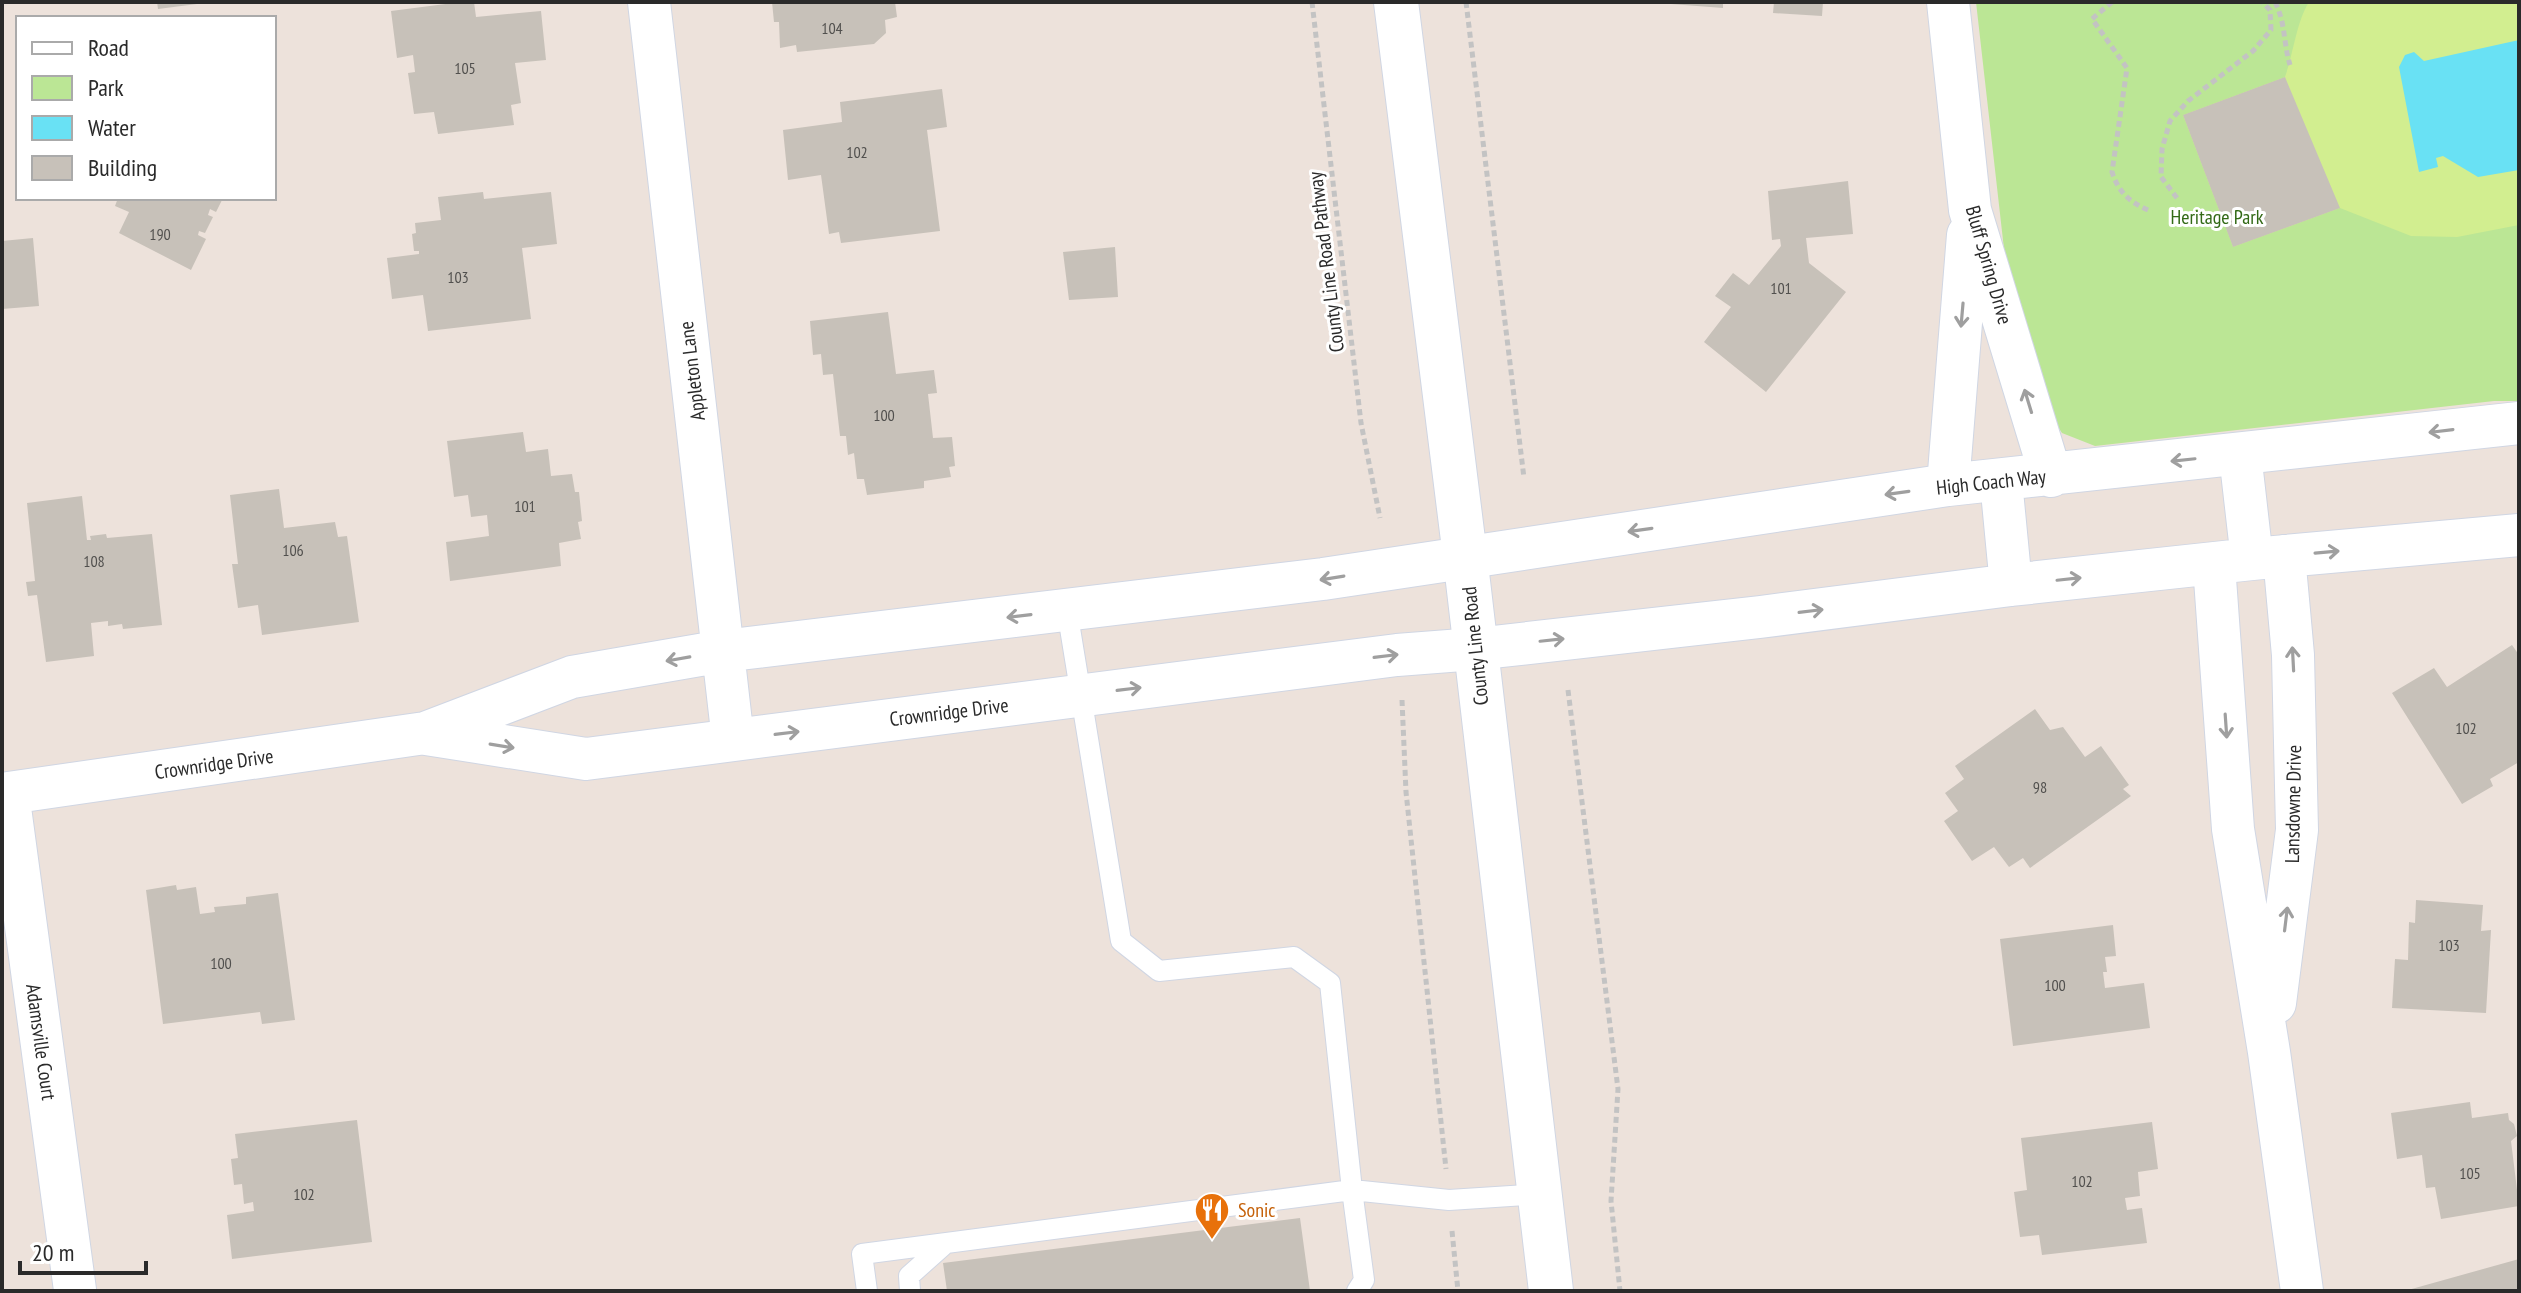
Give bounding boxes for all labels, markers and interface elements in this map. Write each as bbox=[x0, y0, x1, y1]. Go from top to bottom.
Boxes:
legend bbox=[16, 16, 276, 200]
house number: 104 bbox=[821, 18, 843, 38]
text: Road bbox=[88, 32, 129, 63]
house number: 105 bbox=[454, 58, 476, 78]
text: Park bbox=[88, 72, 124, 103]
text: Water bbox=[88, 112, 136, 143]
house number: 102 bbox=[846, 142, 868, 162]
text: Building bbox=[88, 152, 157, 183]
street label: County Line Road Pathway bbox=[1302, 170, 1350, 354]
street label: Bluff Spring Drive bbox=[1960, 203, 2018, 327]
park label: Heritage Park bbox=[2170, 204, 2264, 230]
house number: 190 bbox=[149, 224, 171, 244]
house number: 103 bbox=[447, 267, 469, 287]
house number: 101 bbox=[1770, 278, 1792, 298]
one-way arrow bbox=[1954, 301, 1969, 328]
street label: Appleton Lane bbox=[673, 320, 711, 422]
one-way arrow bbox=[2020, 389, 2035, 414]
house number: 100 bbox=[873, 405, 895, 425]
one-way arrow bbox=[2429, 423, 2455, 438]
one-way arrow bbox=[2170, 453, 2197, 468]
street label: High Coach Way bbox=[1935, 463, 2048, 501]
one-way arrow bbox=[1885, 486, 1910, 501]
house number: 101 bbox=[514, 496, 536, 516]
one-way arrow bbox=[1628, 523, 1653, 538]
house number: 106 bbox=[282, 540, 304, 560]
one-way arrow bbox=[2313, 544, 2340, 559]
house number: 108 bbox=[83, 551, 105, 571]
one-way arrow bbox=[1320, 571, 1346, 586]
one-way arrow bbox=[2055, 572, 2082, 587]
street label: County Line Road bbox=[1456, 585, 1494, 707]
one-way arrow bbox=[1797, 603, 1824, 618]
one-way arrow bbox=[1006, 608, 1033, 623]
one-way arrow bbox=[1538, 632, 1565, 647]
one-way arrow bbox=[2285, 647, 2300, 673]
one-way arrow bbox=[1373, 648, 1399, 663]
one-way arrow bbox=[665, 653, 691, 668]
one-way arrow bbox=[1115, 682, 1142, 697]
street label: Crownridge Drive bbox=[888, 692, 1010, 732]
one-way arrow bbox=[2219, 713, 2234, 739]
house number: 102 bbox=[2455, 718, 2477, 738]
one-way arrow bbox=[774, 726, 800, 741]
one-way arrow bbox=[489, 739, 514, 754]
street label: Crownridge Drive bbox=[153, 743, 275, 785]
street label: Lansdowne Drive bbox=[2279, 745, 2307, 863]
house number: 98 bbox=[2033, 777, 2047, 797]
one-way arrow bbox=[2279, 907, 2294, 932]
house number: 103 bbox=[2438, 935, 2460, 955]
house number: 100 bbox=[210, 953, 232, 973]
house number: 100 bbox=[2044, 975, 2066, 995]
street label: Adamsville Court bbox=[20, 982, 62, 1102]
house number: 105 bbox=[2459, 1163, 2481, 1183]
house number: 102 bbox=[2071, 1171, 2093, 1191]
house number: 102 bbox=[293, 1184, 315, 1204]
restaurant icon: Sonic bbox=[1193, 1191, 1231, 1241]
place label: Sonic bbox=[1238, 1197, 1275, 1223]
scale bar bbox=[20, 1225, 146, 1275]
text: 20 m bbox=[32, 1237, 74, 1268]

